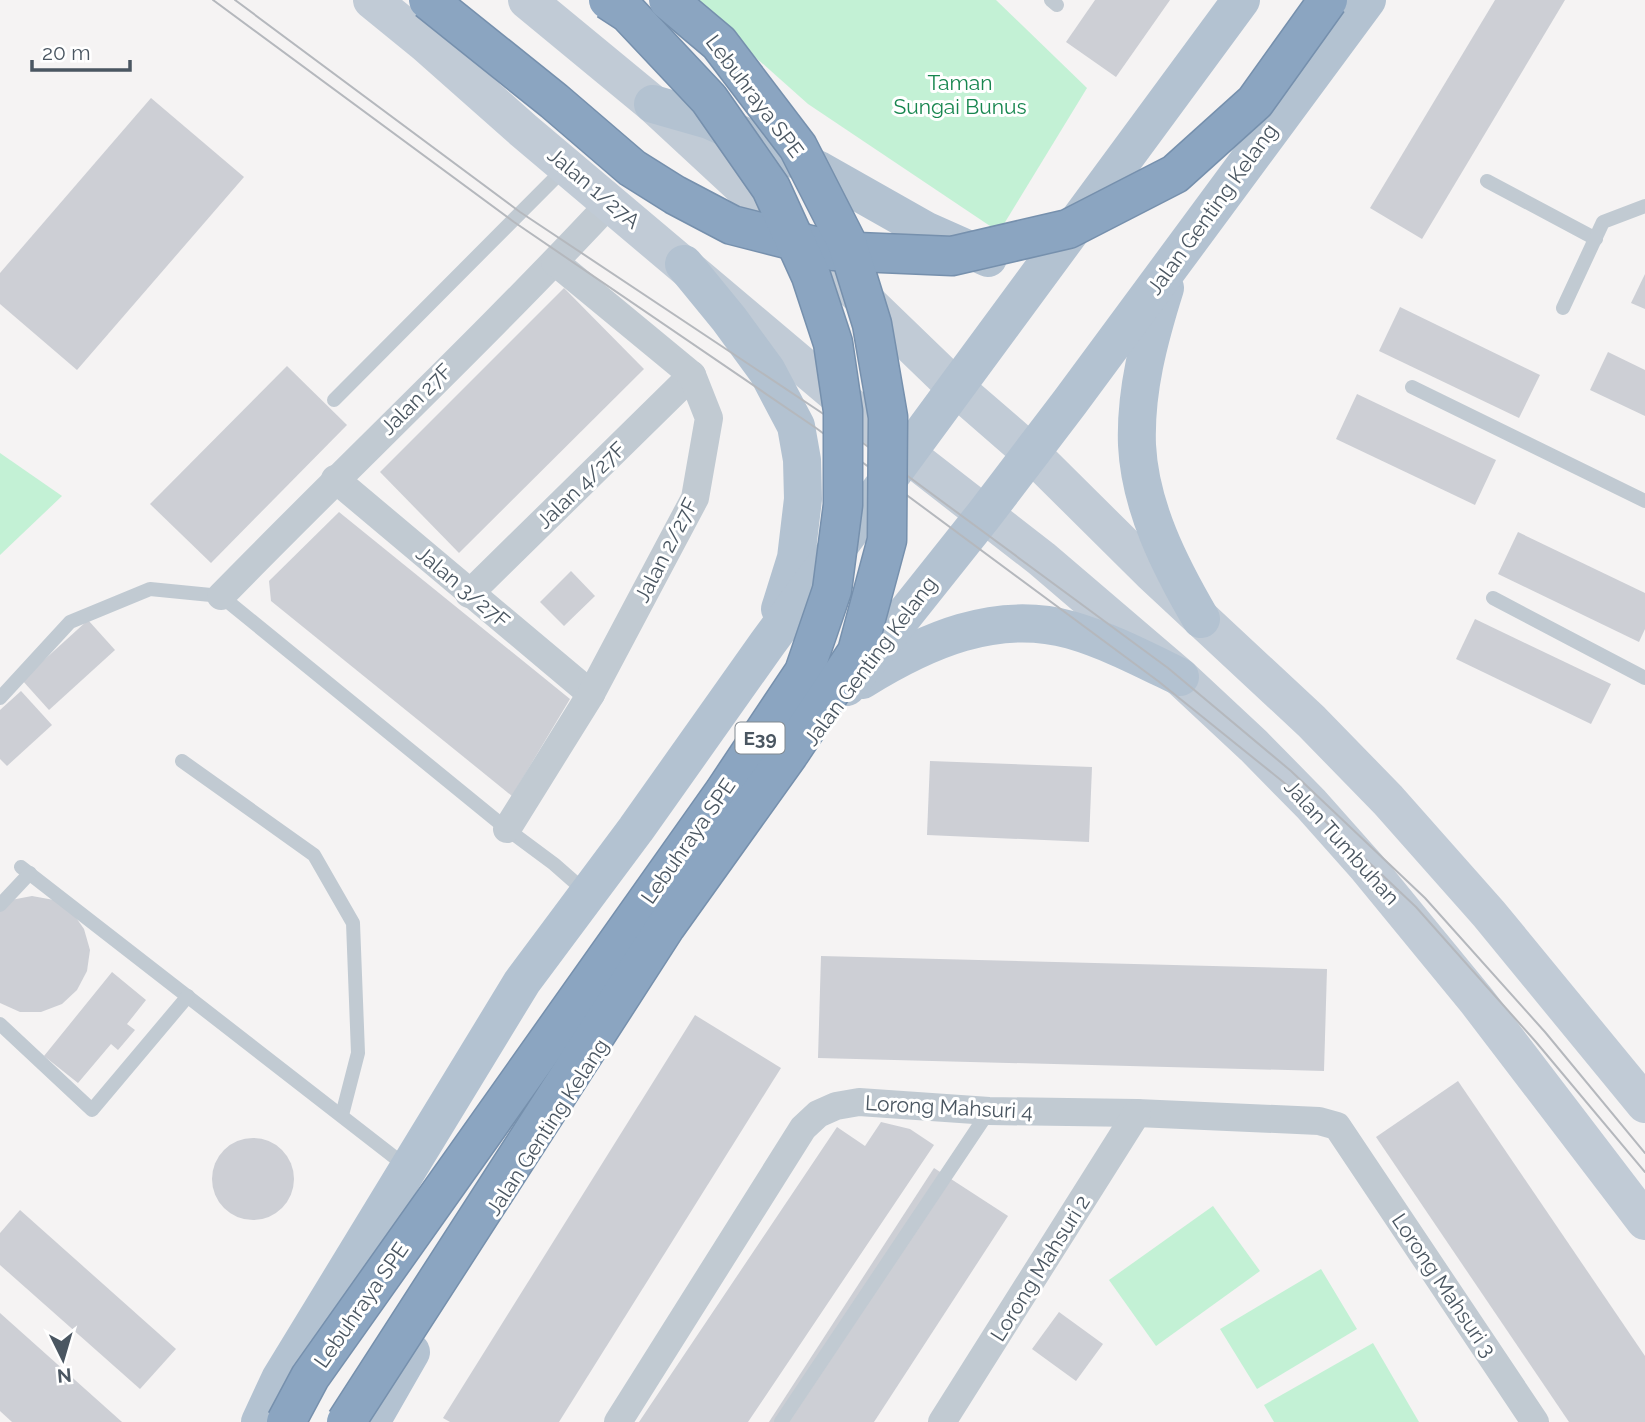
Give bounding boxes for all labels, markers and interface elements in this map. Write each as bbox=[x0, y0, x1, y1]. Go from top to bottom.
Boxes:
scale bar bbox=[32, 28, 130, 72]
street label: Lebuhraya SPE bbox=[701, 30, 809, 162]
text: 20 m bbox=[42, 40, 90, 65]
park label: Taman Sungai Bunus bbox=[893, 70, 1027, 119]
street label: Jalan Genting Kelang bbox=[1142, 119, 1282, 299]
street label: Jalan 1/27A bbox=[543, 142, 645, 234]
street label: Jalan 27F bbox=[375, 358, 457, 440]
street label: Jalan 4/27F bbox=[531, 436, 631, 534]
street label: Jalan 2/27F bbox=[629, 494, 703, 606]
street label: Jalan 3/27F bbox=[411, 541, 515, 633]
street label: Jalan Genting Kelang bbox=[798, 571, 942, 751]
road number: E39 bbox=[736, 722, 784, 754]
street label: Lebuhraya SPE bbox=[636, 774, 740, 908]
street label: Jalan Tumbuhan bbox=[1279, 774, 1405, 910]
street label: Jalan Genting Kelang bbox=[481, 1034, 613, 1220]
street label: Lorong Mahsuri 4 bbox=[864, 1090, 1034, 1124]
street label: Lorong Mahsuri 2 bbox=[985, 1190, 1095, 1346]
street label: Lorong Mahsuri 3 bbox=[1387, 1208, 1501, 1362]
street label: Lebuhraya SPE bbox=[309, 1238, 413, 1372]
north arrow bbox=[28, 1324, 98, 1394]
text: N bbox=[56, 1364, 73, 1388]

